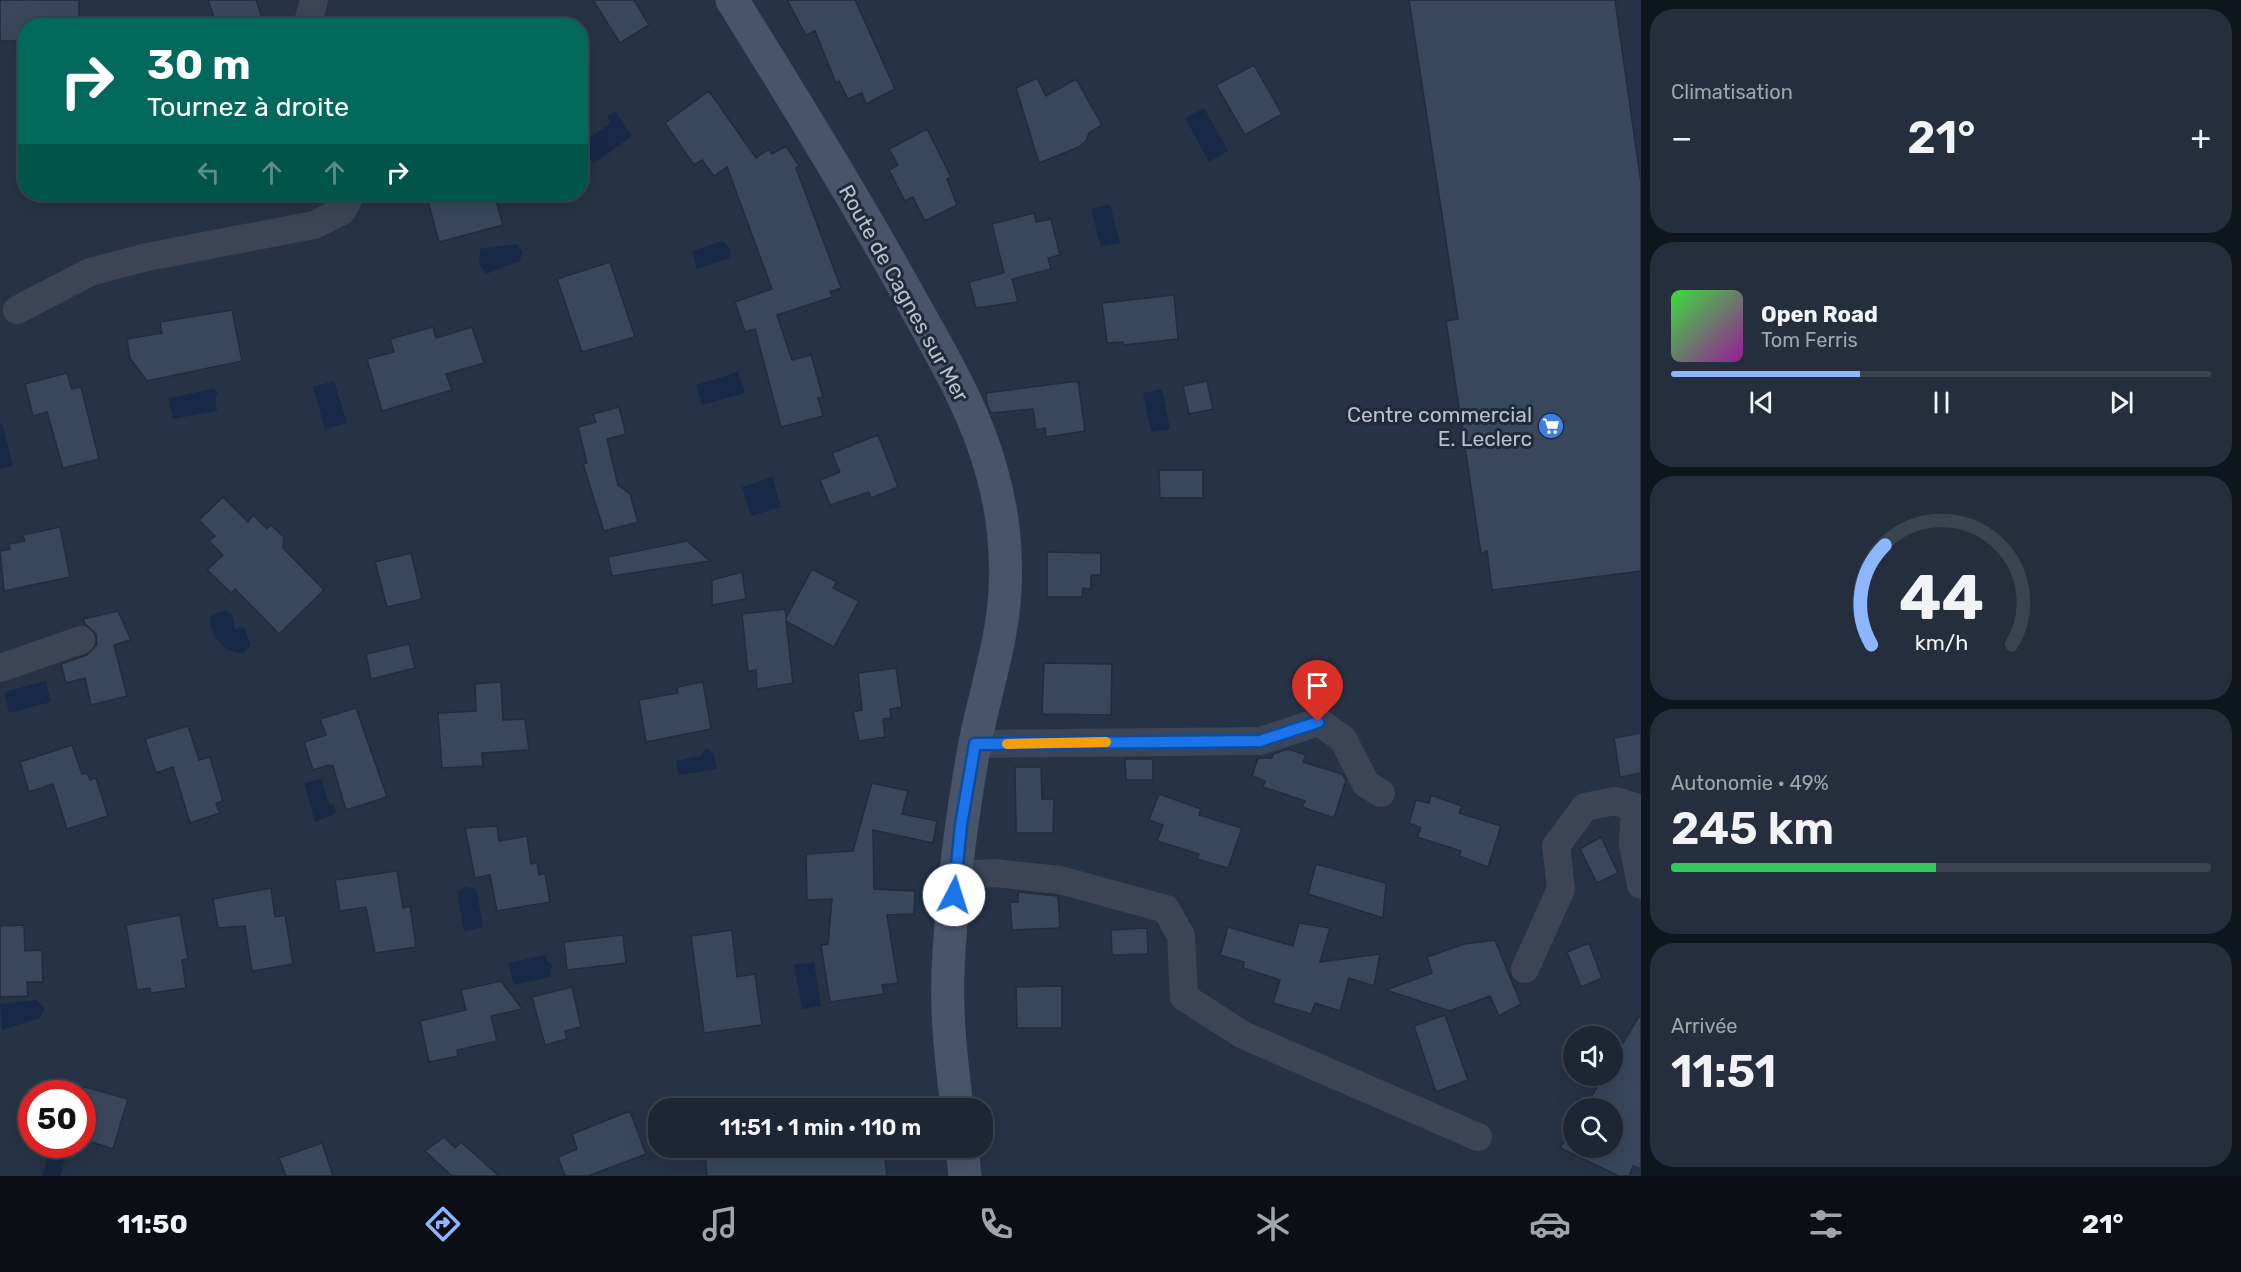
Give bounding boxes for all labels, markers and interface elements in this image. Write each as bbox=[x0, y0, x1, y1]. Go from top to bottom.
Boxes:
text: 30 m bbox=[147, 40, 251, 90]
icon: right bbox=[48, 42, 126, 120]
text: Climatisation bbox=[1671, 80, 1793, 104]
text: Tournez à droite bbox=[147, 91, 349, 123]
text: 21° bbox=[1907, 111, 1976, 164]
text: − bbox=[1671, 118, 1692, 157]
text: + bbox=[2190, 118, 2211, 157]
icon: left bbox=[192, 156, 225, 189]
icon: ahead bbox=[255, 156, 288, 189]
icon: ahead bbox=[318, 156, 351, 189]
icon: right bbox=[381, 156, 414, 189]
street label: Route de Cagnes sur Mer bbox=[834, 180, 974, 406]
text: Open Road bbox=[1761, 301, 1878, 328]
text: Tom Ferris bbox=[1761, 328, 1858, 352]
icon: previous bbox=[1745, 386, 1778, 419]
icon: pause bbox=[1925, 386, 1958, 419]
icon: next bbox=[2105, 386, 2138, 419]
place label: Centre commercial E. Leclerc bbox=[1347, 402, 1532, 451]
supermarket icon: Centre commercial E. Leclerc bbox=[1536, 411, 1566, 441]
text: 44 bbox=[1898, 561, 1984, 635]
text: km/h bbox=[1914, 630, 1968, 655]
pin bbox=[1292, 660, 1343, 722]
icon: arrive bbox=[1301, 669, 1334, 702]
text: Autonomie · 49% bbox=[1671, 771, 1829, 795]
text: 245 km bbox=[1671, 802, 1834, 855]
position arrow bbox=[922, 863, 986, 927]
text: Arrivée bbox=[1671, 1014, 1738, 1038]
map controls bbox=[1563, 1026, 1623, 1158]
button: sound bbox=[1563, 1026, 1623, 1086]
text: 11:51 bbox=[1671, 1045, 1776, 1098]
speed limit sign: 50 bbox=[18, 1080, 96, 1158]
button: search bbox=[1563, 1098, 1623, 1158]
text: 11:51 · 1 min · 110 m bbox=[720, 1114, 921, 1141]
icon: directions bbox=[422, 1203, 464, 1245]
icon: music bbox=[699, 1203, 741, 1245]
icon: phone bbox=[975, 1203, 1017, 1245]
icon: climate bbox=[1252, 1203, 1294, 1245]
icon: car bbox=[1529, 1203, 1571, 1245]
icon: filters bbox=[1805, 1203, 1847, 1245]
text: 11:50 bbox=[117, 1208, 188, 1240]
text: 21° bbox=[2082, 1208, 2124, 1240]

